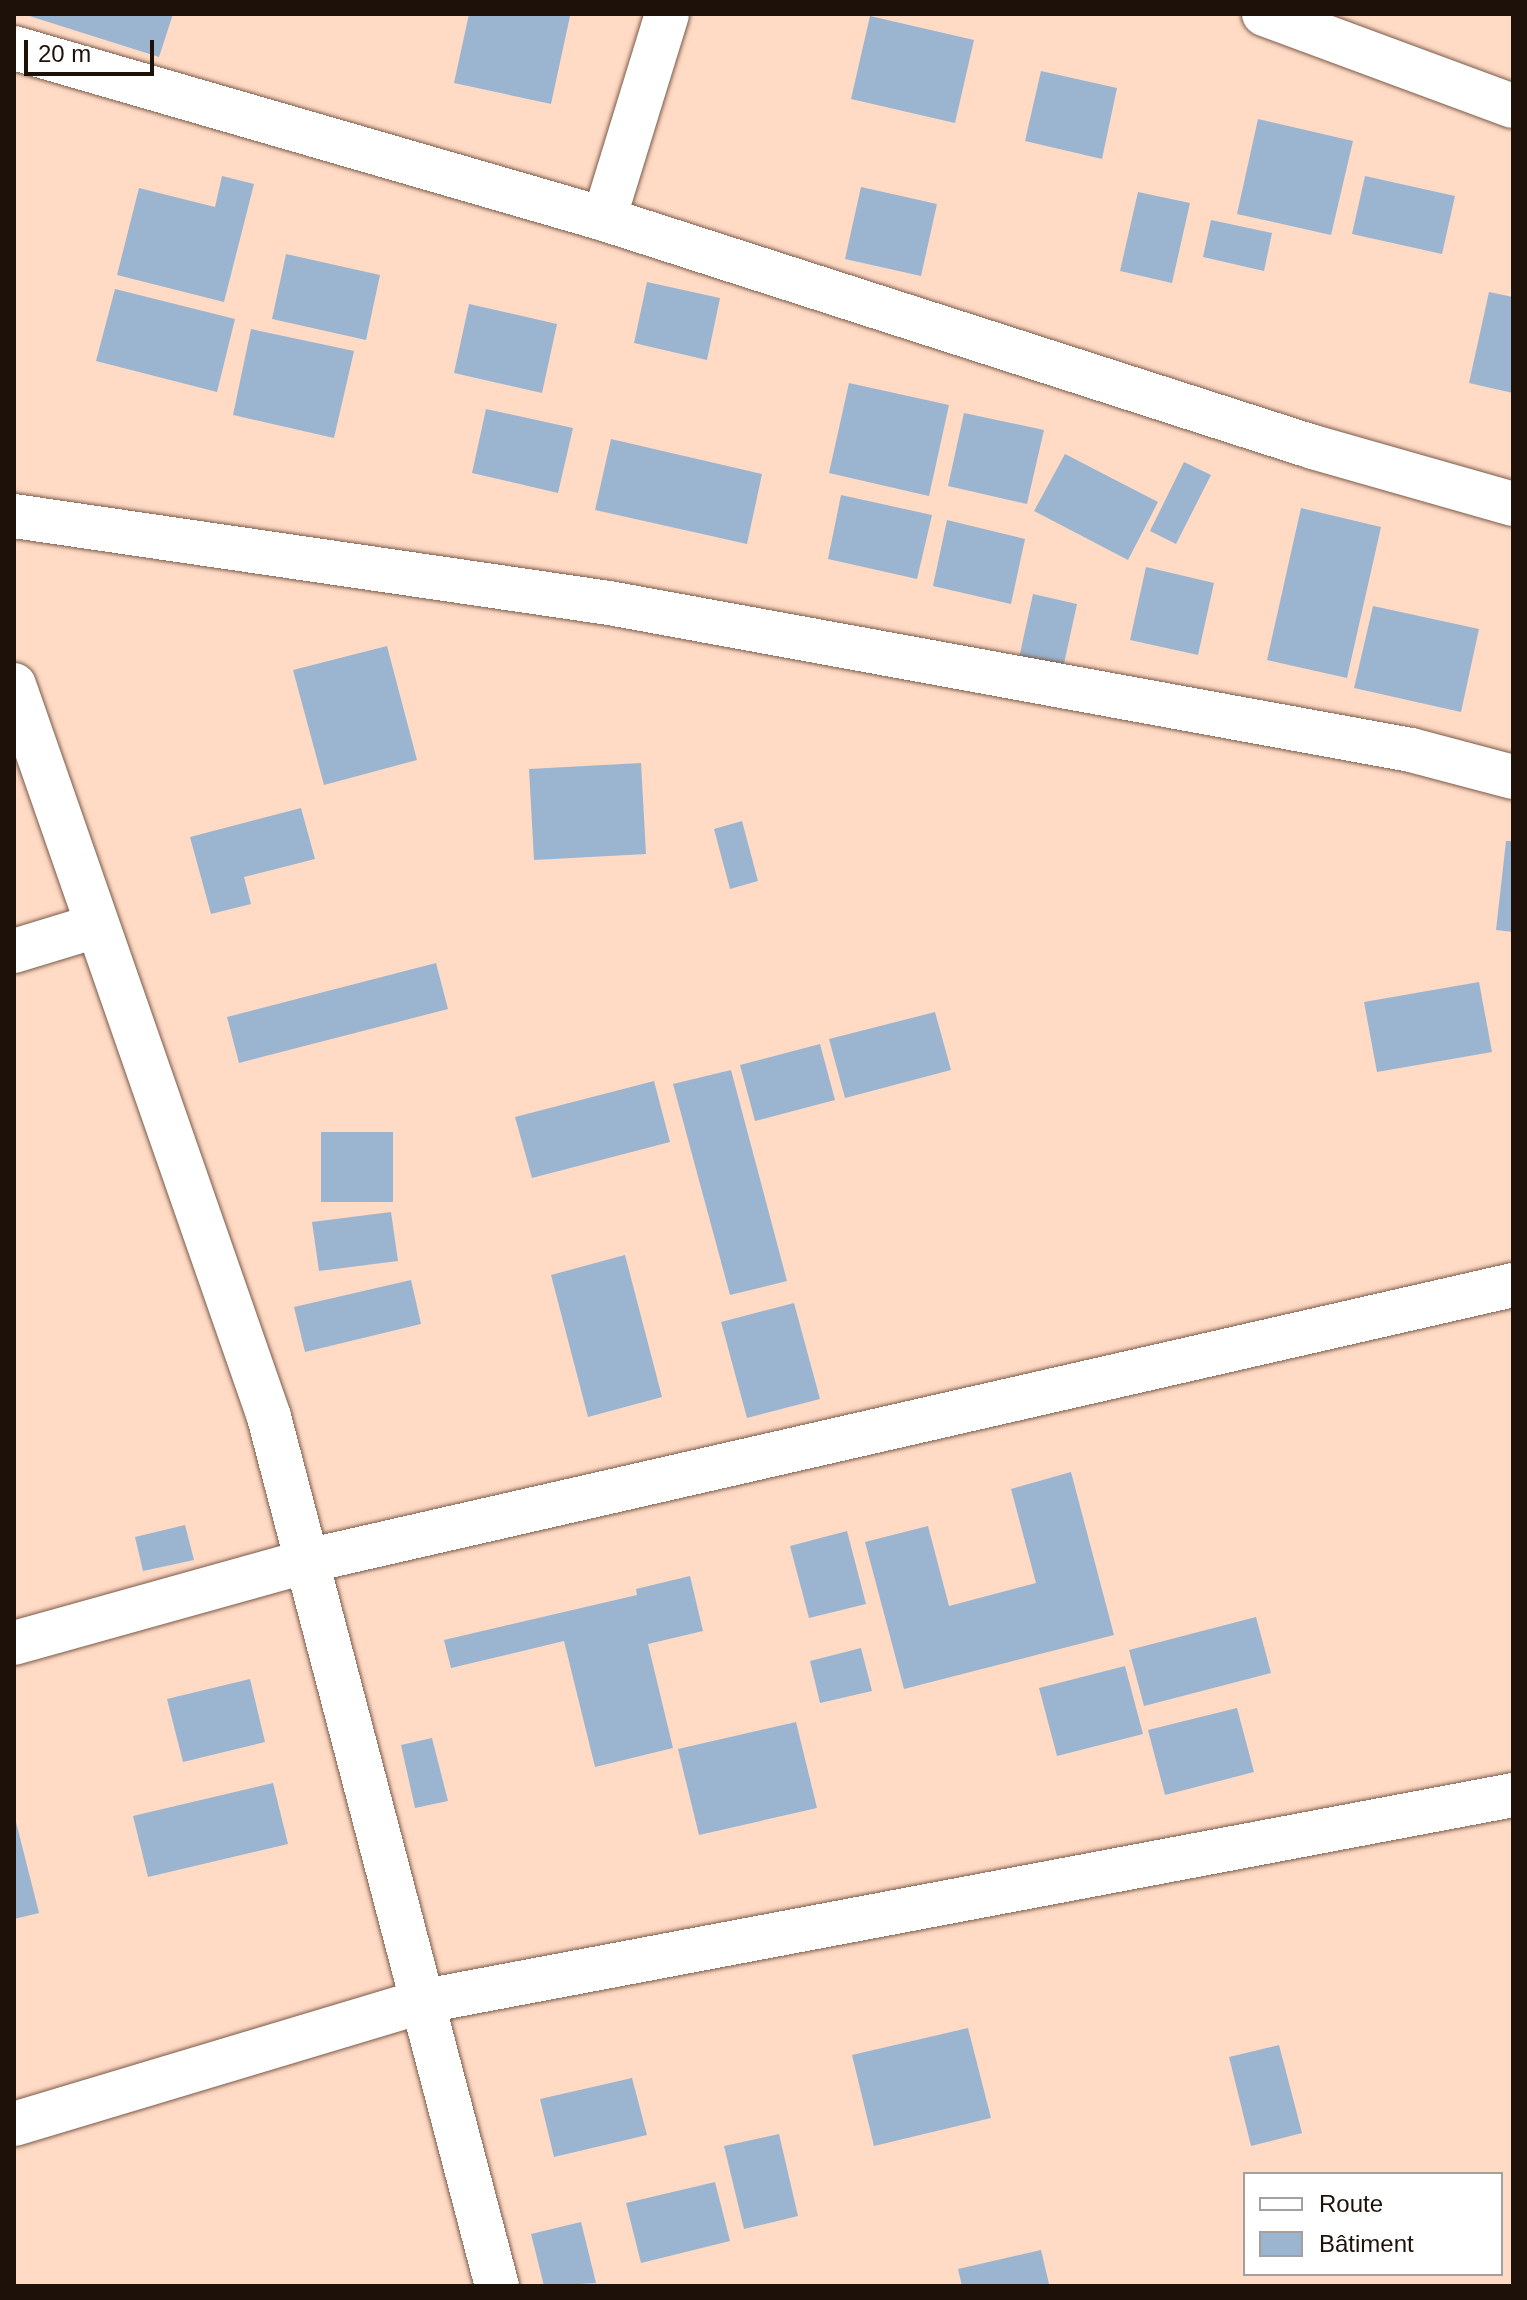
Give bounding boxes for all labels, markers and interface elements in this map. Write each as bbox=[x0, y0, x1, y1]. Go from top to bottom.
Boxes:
scale bar bbox=[28, 24, 158, 74]
text: 20 m bbox=[38, 40, 91, 67]
legend bbox=[1243, 2172, 1503, 2276]
text: Route bbox=[1319, 2190, 1383, 2217]
text: Bâtiment bbox=[1319, 2230, 1414, 2257]

